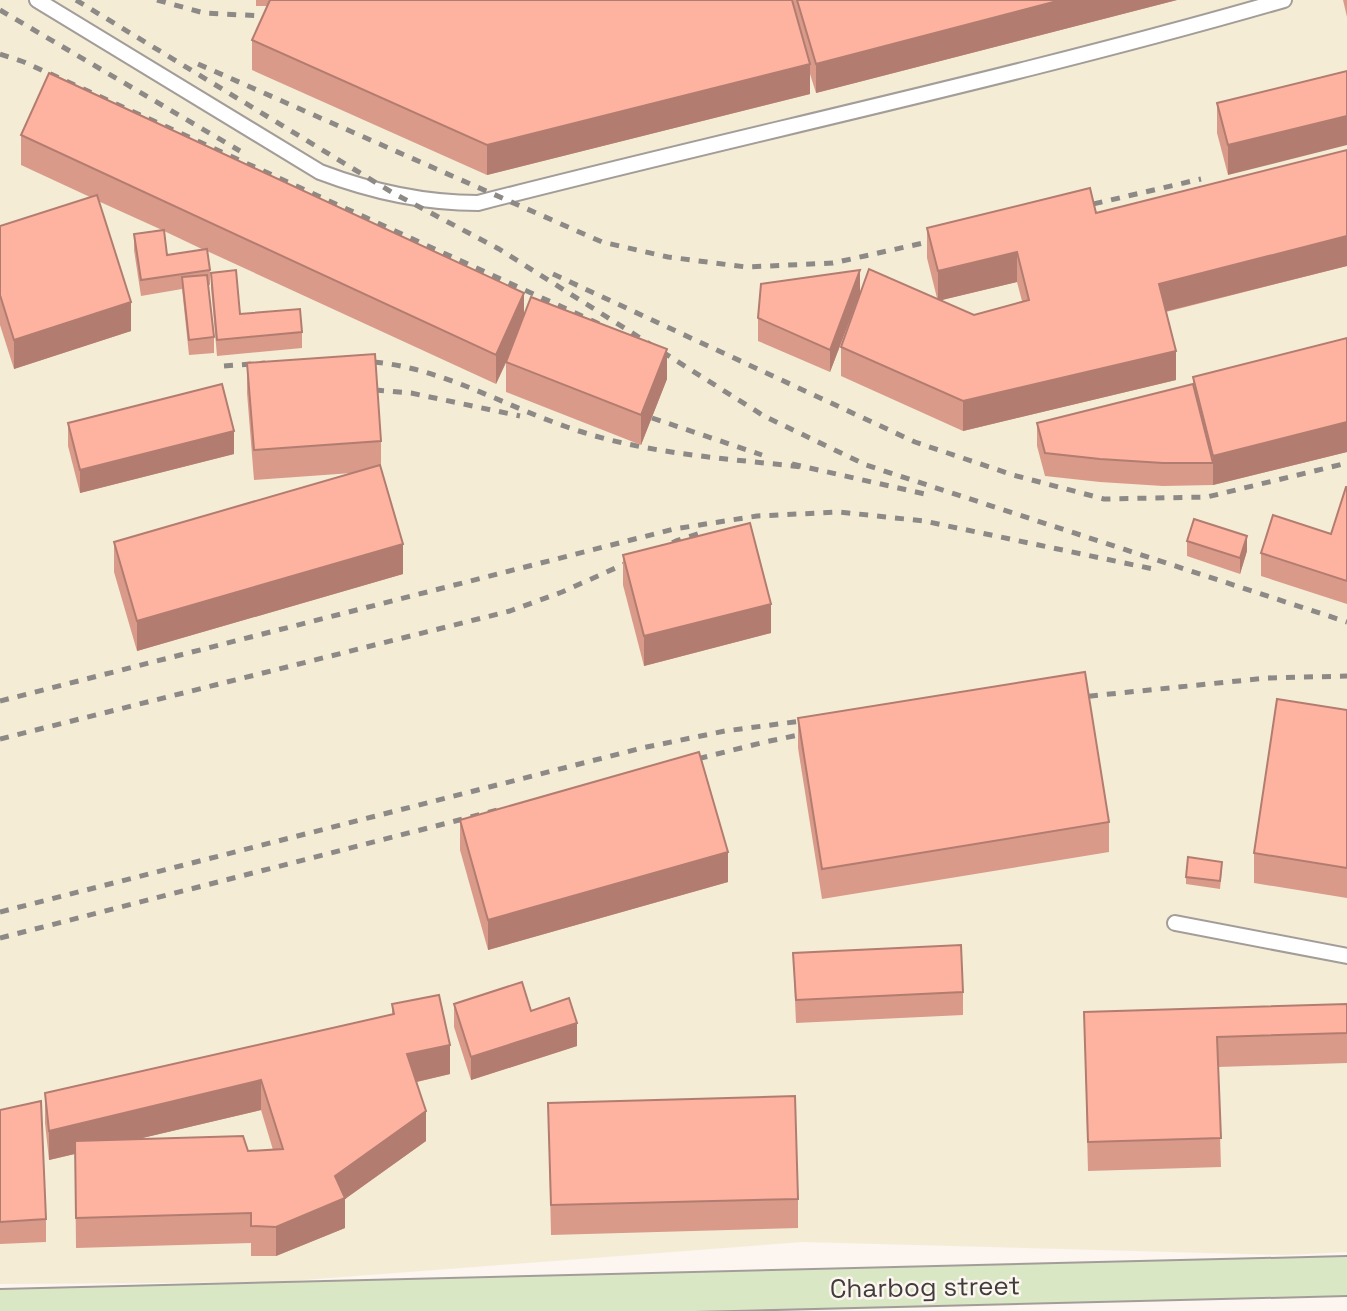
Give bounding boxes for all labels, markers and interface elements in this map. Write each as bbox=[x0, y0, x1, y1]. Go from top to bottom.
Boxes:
street label: Charbog street bbox=[829, 1268, 1021, 1306]

